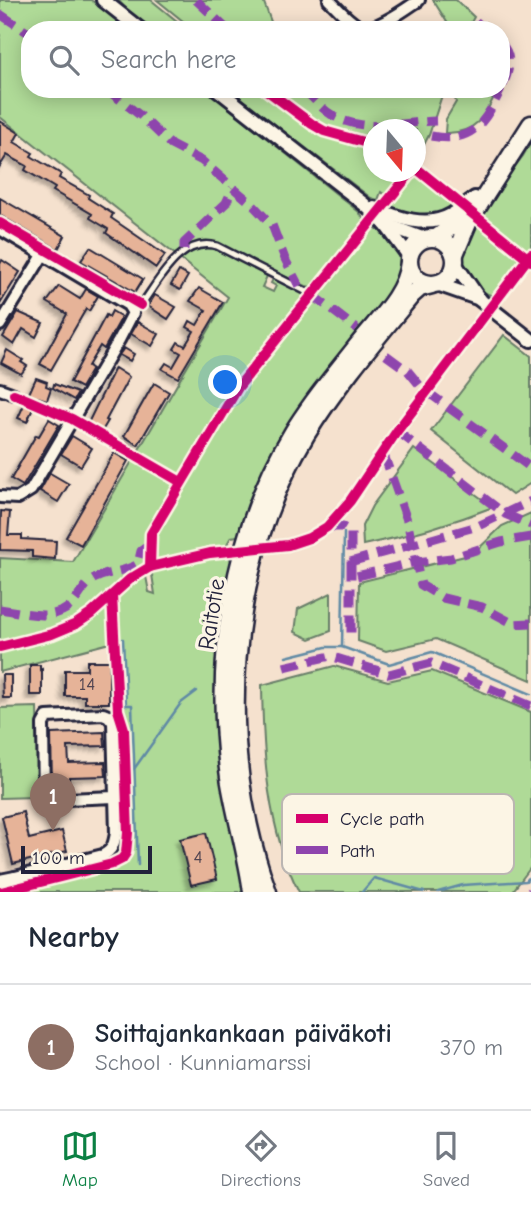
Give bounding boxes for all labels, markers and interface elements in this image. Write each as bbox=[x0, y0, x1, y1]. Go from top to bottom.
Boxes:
search box bbox=[21, 21, 510, 98]
icon: search bbox=[45, 41, 83, 79]
text: Search here bbox=[101, 45, 236, 75]
north arrow bbox=[363, 119, 426, 182]
your location bbox=[208, 365, 242, 399]
street label: Raitotie bbox=[193, 577, 230, 652]
house number: 14 bbox=[79, 673, 95, 695]
pin: 1 bbox=[30, 773, 76, 831]
legend bbox=[282, 794, 514, 874]
text: Cycle path bbox=[340, 808, 425, 830]
text: Path bbox=[340, 840, 375, 862]
scale bar bbox=[21, 843, 152, 875]
house number: 4 bbox=[193, 846, 203, 868]
text: 100 m bbox=[32, 847, 85, 869]
text: Nearby bbox=[28, 920, 119, 955]
text: Soittajankankaan päiväkoti bbox=[95, 1019, 392, 1049]
text: 1 bbox=[46, 1034, 56, 1061]
text: 370 m bbox=[440, 1034, 503, 1061]
text: School · Kunniamarssi bbox=[95, 1049, 311, 1076]
tab: Map bbox=[61, 1127, 99, 1191]
tab: Directions bbox=[221, 1127, 301, 1191]
tab: Saved bbox=[423, 1127, 470, 1191]

